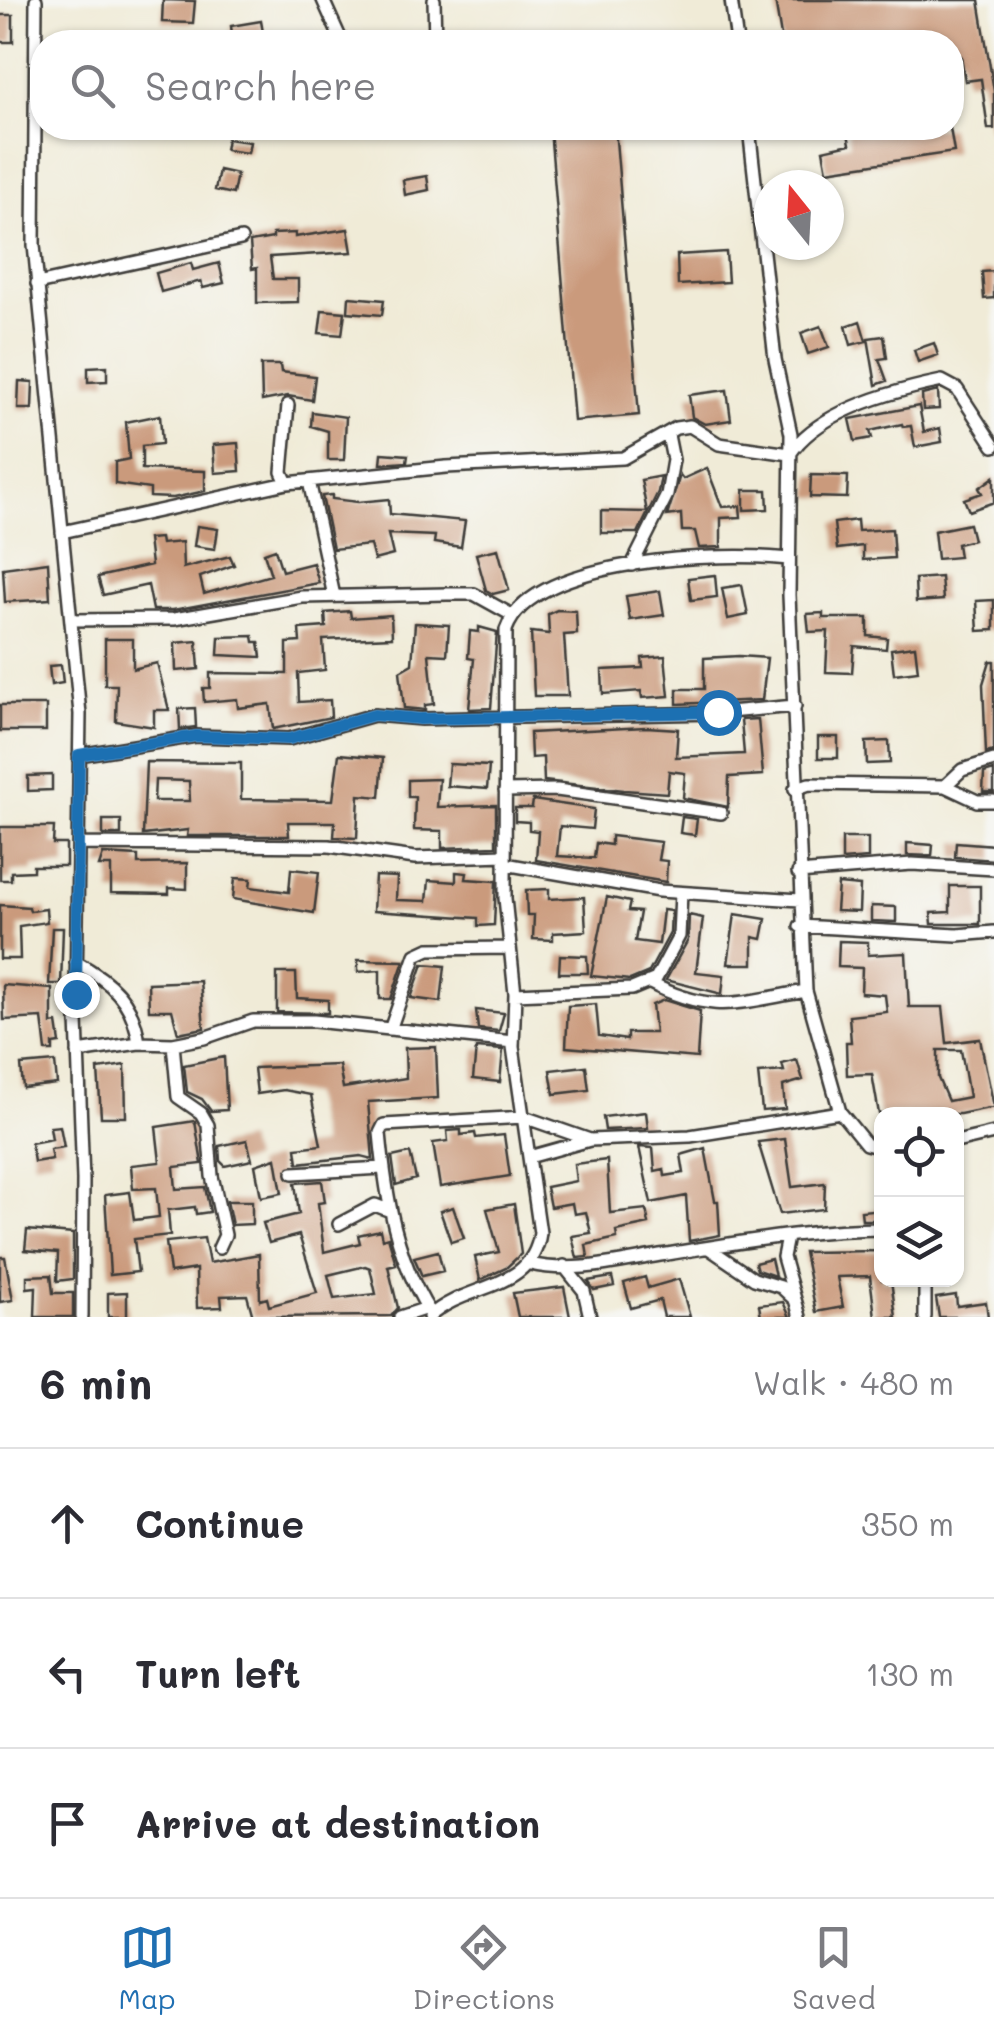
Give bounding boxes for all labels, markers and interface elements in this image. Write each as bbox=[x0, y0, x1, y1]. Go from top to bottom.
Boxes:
search box bbox=[30, 30, 964, 140]
icon: search bbox=[65, 58, 120, 113]
text: Search here bbox=[145, 60, 376, 110]
north arrow bbox=[754, 170, 844, 260]
route start bbox=[696, 690, 742, 736]
route end bbox=[54, 972, 100, 1018]
map controls bbox=[874, 1107, 964, 1287]
button: locate bbox=[874, 1107, 964, 1197]
button: layers bbox=[874, 1197, 964, 1287]
text: 6 min bbox=[40, 1355, 152, 1410]
text: Walk · 480 m bbox=[753, 1361, 954, 1403]
icon: ahead bbox=[40, 1496, 95, 1551]
text: Continue bbox=[135, 1498, 304, 1548]
text: 350 m bbox=[861, 1502, 954, 1544]
icon: left bbox=[40, 1646, 95, 1701]
text: Turn left bbox=[135, 1648, 301, 1698]
text: 130 m bbox=[865, 1652, 954, 1694]
icon: arrive bbox=[40, 1796, 95, 1851]
text: Arrive at destination bbox=[135, 1798, 540, 1848]
tab: Map bbox=[119, 1920, 176, 2016]
tab: Directions bbox=[413, 1920, 555, 2016]
tab: Saved bbox=[792, 1920, 875, 2016]

